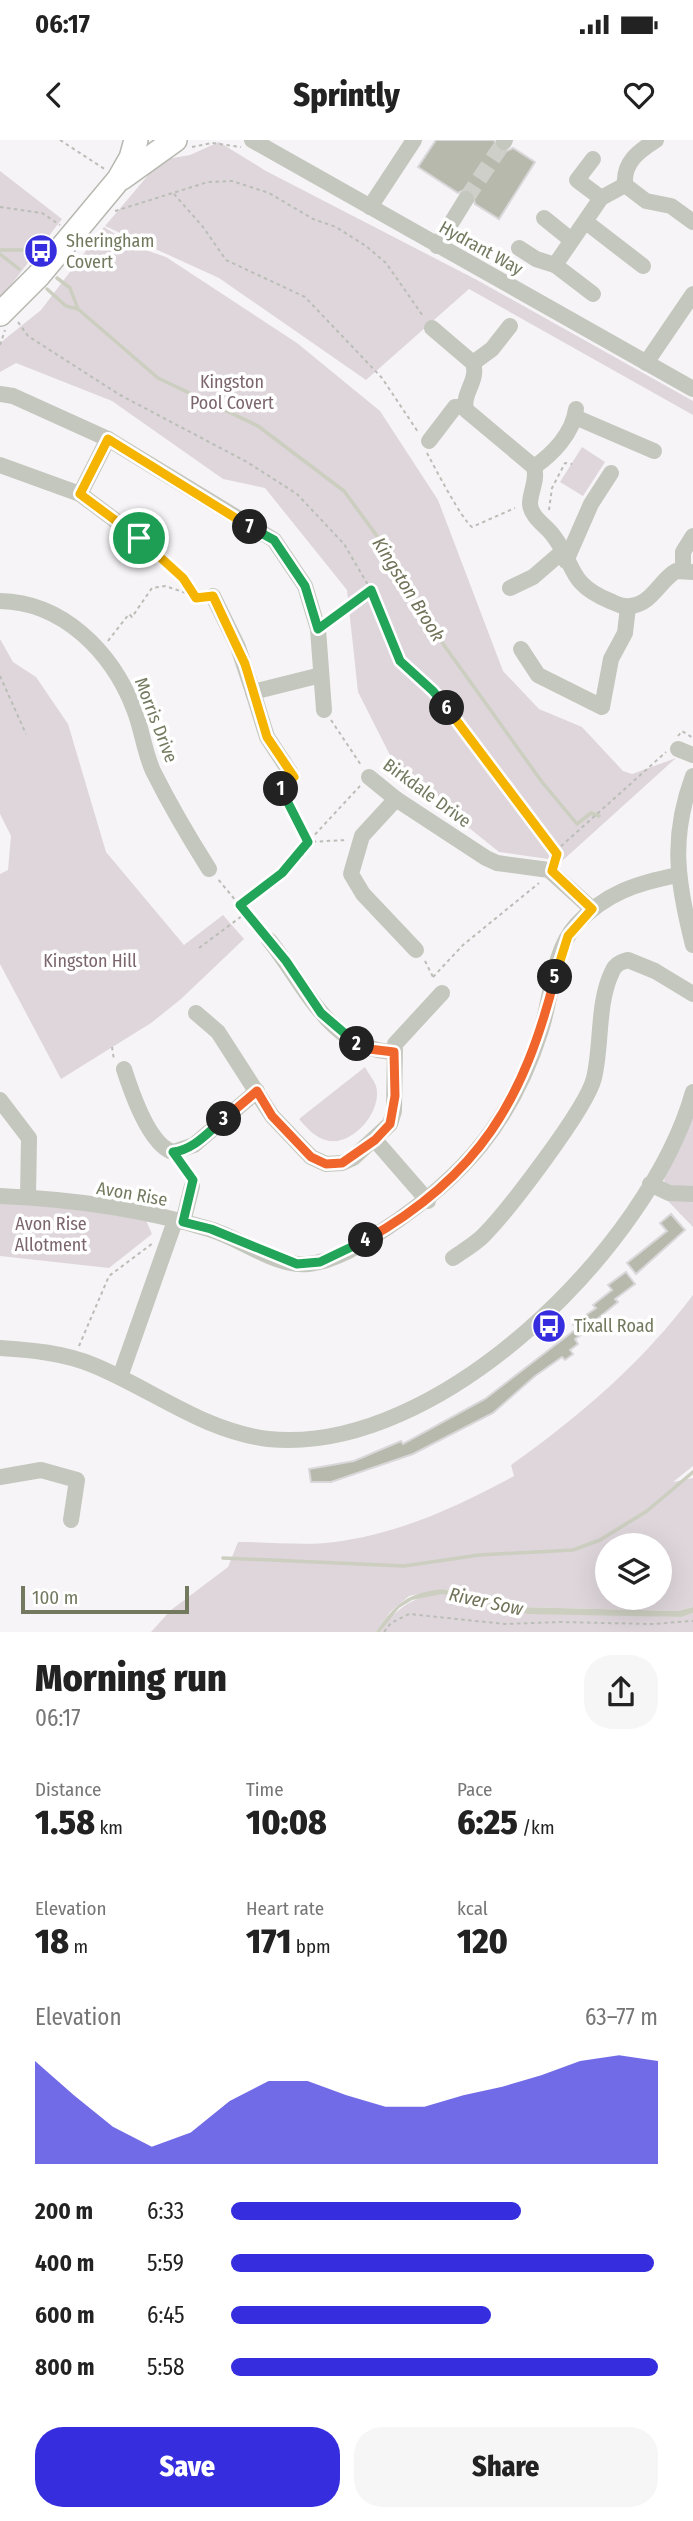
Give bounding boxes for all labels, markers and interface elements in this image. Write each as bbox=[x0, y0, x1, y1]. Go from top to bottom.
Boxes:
text: 06:17 bbox=[35, 9, 90, 40]
icon: back bbox=[35, 76, 73, 114]
text: Sprintly bbox=[293, 76, 400, 114]
icon: heart bbox=[620, 76, 658, 114]
street label: Hydrant Way bbox=[435, 216, 527, 280]
place label: Sheringham Covert bbox=[66, 230, 154, 273]
bus stop icon: Sheringham Covert bbox=[22, 232, 60, 270]
park label: Kingston Pool Covert bbox=[190, 371, 274, 414]
pin bbox=[109, 508, 169, 568]
pin: 7 bbox=[232, 510, 268, 544]
text: 7 bbox=[245, 515, 254, 538]
icon: arrive bbox=[120, 519, 158, 557]
water label: Kingston Brook bbox=[367, 533, 450, 646]
street label: Morris Drive bbox=[130, 674, 182, 766]
pin: 6 bbox=[430, 690, 464, 726]
text: 6 bbox=[442, 696, 451, 719]
street label: Birkdale Drive bbox=[379, 754, 475, 832]
pin: 1 bbox=[264, 772, 298, 806]
text: 1 bbox=[276, 777, 285, 800]
park label: Kingston Hill bbox=[43, 950, 137, 972]
pin: 5 bbox=[538, 960, 572, 994]
text: 5 bbox=[550, 965, 559, 988]
pin: 2 bbox=[340, 1026, 374, 1062]
text: 2 bbox=[352, 1032, 361, 1055]
pin: 3 bbox=[206, 1102, 242, 1136]
text: 3 bbox=[219, 1107, 228, 1130]
street label: Avon Rise bbox=[95, 1177, 169, 1211]
park label: Avon Rise Allotment bbox=[15, 1213, 87, 1256]
pin: 4 bbox=[348, 1222, 384, 1258]
text: 4 bbox=[361, 1228, 370, 1251]
bus stop icon: Tixall Road bbox=[530, 1307, 568, 1345]
place label: Tixall Road bbox=[574, 1315, 654, 1337]
map controls bbox=[595, 1533, 672, 1610]
button: layers bbox=[595, 1533, 672, 1610]
water label: River Sow bbox=[447, 1582, 526, 1621]
scale bar bbox=[21, 1583, 189, 1615]
text: 100 m bbox=[32, 1586, 78, 1609]
text: Morning run bbox=[35, 1655, 227, 1701]
button: share bbox=[584, 1655, 658, 1729]
text: 06:17 bbox=[35, 1704, 81, 1732]
text: Distance bbox=[35, 1778, 102, 1801]
text: Time bbox=[246, 1778, 284, 1801]
text: Pace bbox=[457, 1778, 492, 1801]
text: 1.58 bbox=[35, 1801, 95, 1843]
text: 10:08 bbox=[246, 1801, 327, 1843]
text: 6:25 bbox=[457, 1801, 518, 1843]
text: km bbox=[95, 1816, 123, 1839]
text: /km bbox=[518, 1816, 555, 1839]
text: Elevation bbox=[35, 1897, 107, 1920]
text: Heart rate bbox=[246, 1897, 324, 1920]
text: kcal bbox=[457, 1897, 488, 1920]
text: 18 bbox=[35, 1920, 69, 1962]
text: 171 bbox=[246, 1920, 291, 1962]
text: 120 bbox=[457, 1920, 508, 1962]
text: m bbox=[69, 1935, 88, 1958]
text: bpm bbox=[291, 1935, 331, 1958]
text: Elevation bbox=[35, 2003, 122, 2031]
text: 63–77 m bbox=[585, 2003, 658, 2031]
text: 200 m bbox=[35, 2197, 93, 2225]
text: 6:33 bbox=[147, 2197, 184, 2225]
text: 400 m bbox=[35, 2249, 94, 2277]
text: 5:59 bbox=[147, 2249, 184, 2277]
text: 600 m bbox=[35, 2301, 94, 2329]
text: 6:45 bbox=[147, 2301, 185, 2329]
text: 800 m bbox=[35, 2353, 95, 2381]
text: 5:58 bbox=[147, 2353, 185, 2381]
button: Save bbox=[35, 2427, 340, 2507]
button: Share bbox=[354, 2427, 658, 2507]

